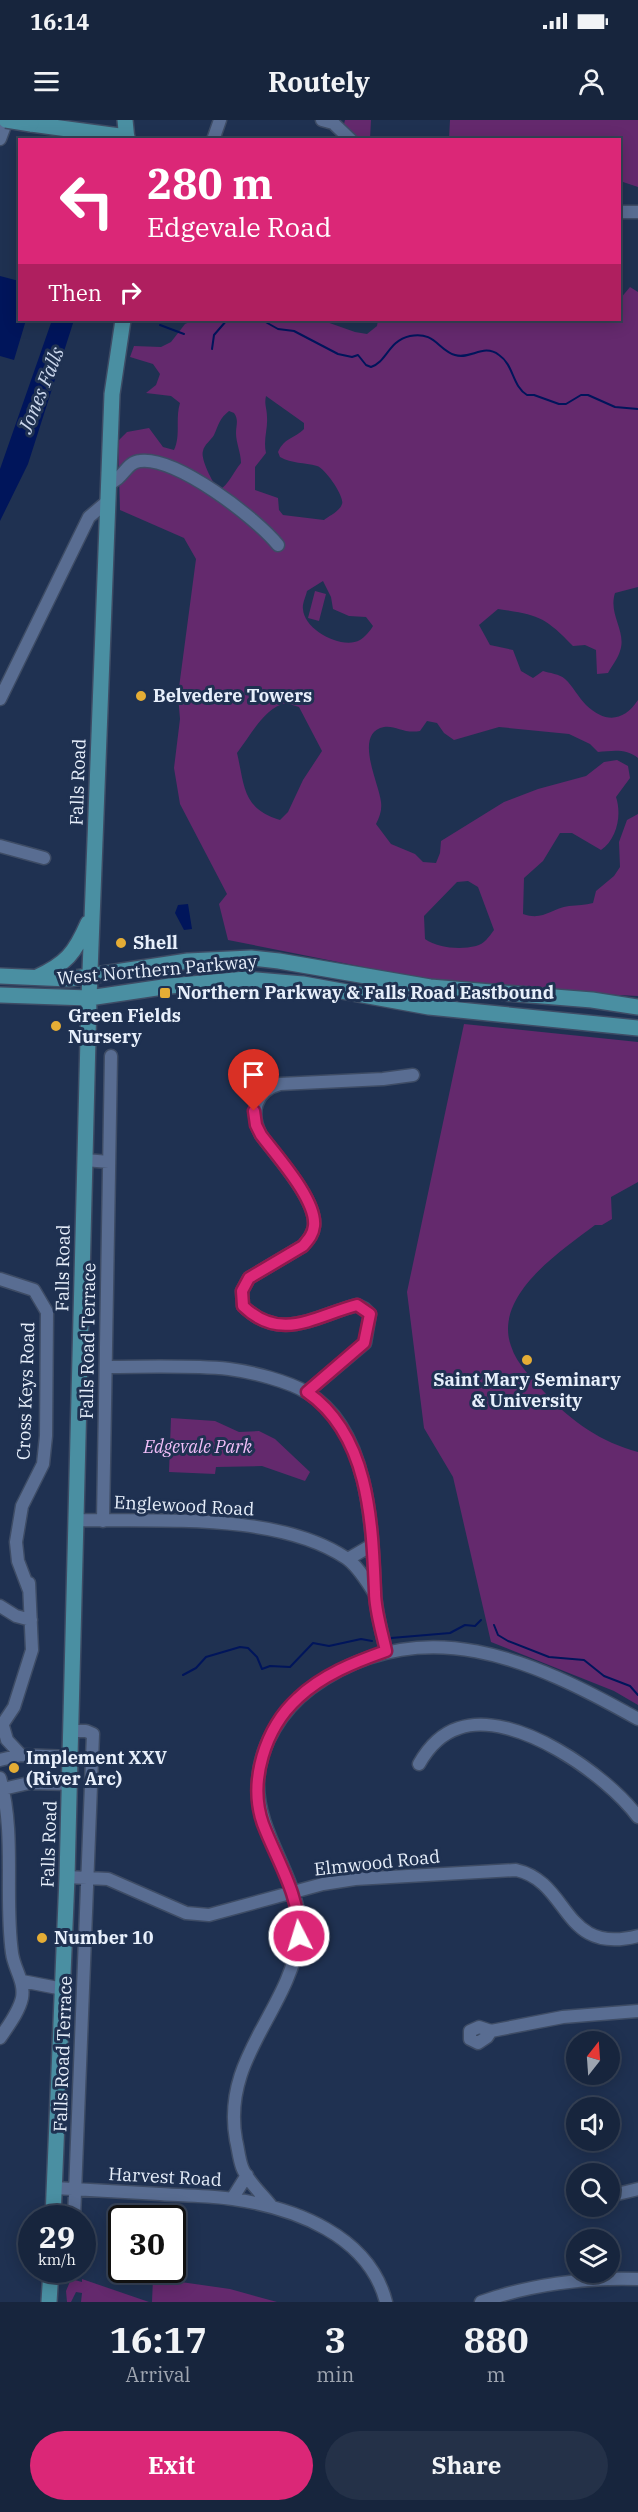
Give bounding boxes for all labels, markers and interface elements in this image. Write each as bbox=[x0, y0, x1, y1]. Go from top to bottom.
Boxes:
text: 16:14 bbox=[30, 7, 89, 36]
text: Routely bbox=[268, 64, 370, 99]
icon: menu bbox=[30, 65, 63, 98]
icon: person bbox=[575, 65, 608, 98]
text: 280 m bbox=[147, 156, 273, 211]
icon: left bbox=[48, 162, 126, 240]
text: Edgevale Road bbox=[147, 209, 332, 244]
icon: right bbox=[114, 276, 147, 309]
text: Then bbox=[48, 278, 102, 307]
water label: Jones Falls bbox=[11, 342, 70, 438]
place label: Belvedere Towers bbox=[153, 684, 312, 707]
marker: Belvedere Towers bbox=[134, 689, 148, 703]
street label: Falls Road bbox=[64, 738, 91, 826]
place label: Shell bbox=[133, 931, 178, 954]
marker: Shell bbox=[114, 936, 128, 950]
street label: West Northern Parkway bbox=[56, 949, 258, 990]
place label: Northern Parkway & Falls Road Eastbound bbox=[177, 981, 554, 1004]
marker: Northern Parkway & Falls Road Eastbound bbox=[158, 986, 172, 1000]
place label: Green Fields Nursery bbox=[68, 1004, 181, 1048]
marker: Green Fields Nursery bbox=[49, 1019, 63, 1033]
pin bbox=[228, 1049, 279, 1111]
icon: arrive bbox=[237, 1058, 270, 1091]
street label: Falls Road bbox=[50, 1224, 75, 1312]
street label: Falls Road Terrace bbox=[75, 1263, 100, 1419]
street label: Cross Keys Road bbox=[12, 1321, 39, 1461]
marker: Saint Mary Seminary & University bbox=[520, 1353, 534, 1367]
place label: Saint Mary Seminary & University bbox=[433, 1368, 622, 1412]
park label: Edgevale Park bbox=[143, 1435, 253, 1458]
street label: Englewood Road bbox=[113, 1490, 255, 1521]
place label: Implement XXV (River Arc) bbox=[26, 1746, 167, 1790]
marker: Implement XXV (River Arc) bbox=[7, 1761, 21, 1775]
street label: Falls Road bbox=[35, 1800, 62, 1888]
street label: Elmwood Road bbox=[313, 1844, 441, 1881]
position arrow bbox=[267, 1904, 331, 1968]
place label: Number 10 bbox=[54, 1926, 154, 1949]
marker: Number 10 bbox=[35, 1931, 49, 1945]
street label: Falls Road Terrace bbox=[48, 1975, 77, 2133]
north arrow bbox=[566, 2031, 620, 2085]
map controls bbox=[566, 2031, 620, 2283]
button: sound bbox=[566, 2097, 620, 2151]
street label: Harvest Road bbox=[108, 2162, 222, 2191]
button: search bbox=[566, 2163, 620, 2217]
speed limit sign: 30 bbox=[108, 2205, 186, 2283]
text: 29 bbox=[39, 2217, 75, 2256]
button: layers bbox=[566, 2229, 620, 2283]
text: km/h bbox=[38, 2250, 76, 2269]
text: 16:17 bbox=[109, 2316, 207, 2363]
text: 3 bbox=[324, 2316, 346, 2363]
text: 880 bbox=[464, 2316, 529, 2363]
text: Arrival bbox=[126, 2361, 191, 2388]
text: min bbox=[316, 2361, 354, 2388]
text: m bbox=[487, 2361, 506, 2388]
button: Exit bbox=[30, 2431, 313, 2500]
button: Share bbox=[325, 2431, 608, 2500]

